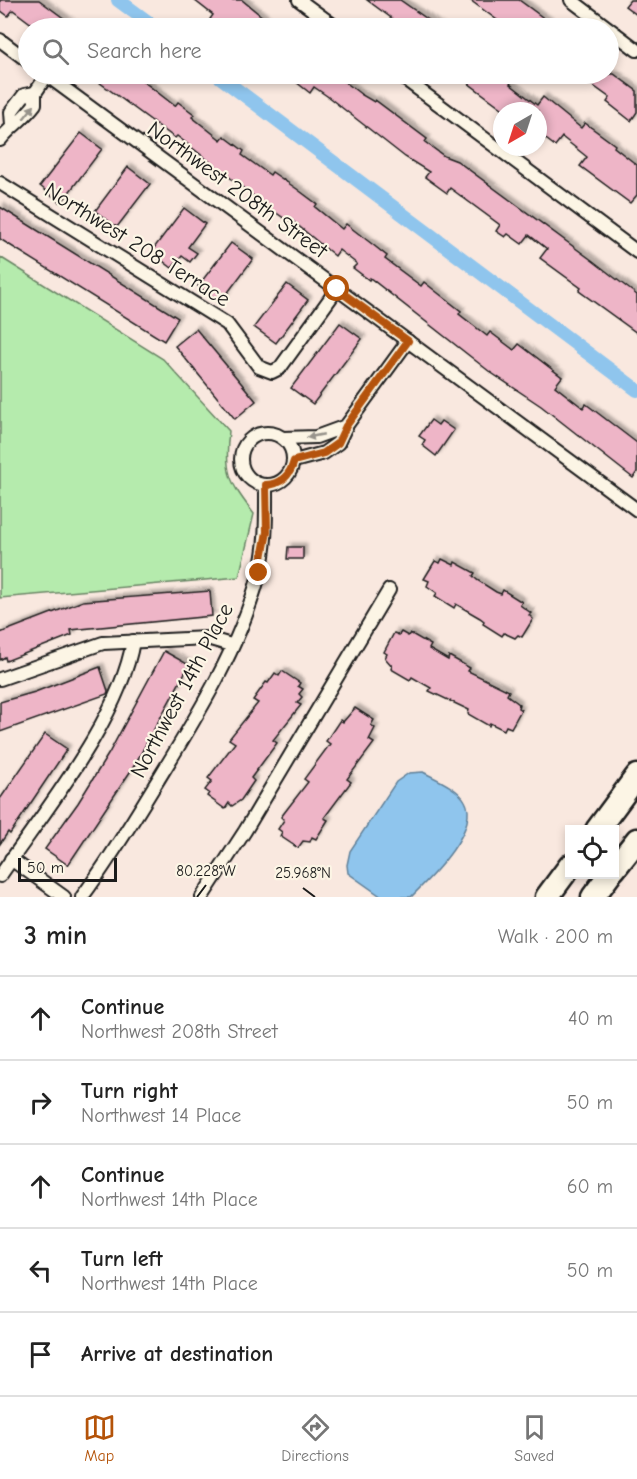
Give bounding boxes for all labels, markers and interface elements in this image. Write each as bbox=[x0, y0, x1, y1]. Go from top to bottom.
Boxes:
search box bbox=[18, 18, 619, 84]
icon: search bbox=[39, 35, 72, 68]
text: Search here bbox=[87, 38, 202, 64]
north arrow bbox=[493, 102, 547, 156]
one-way arrow bbox=[22, 105, 34, 120]
street label: Northwest 208th Street bbox=[142, 116, 333, 264]
street label: Northwest 208 Terrace bbox=[40, 177, 235, 313]
route start bbox=[323, 275, 349, 301]
one-way arrow bbox=[305, 432, 324, 441]
route end bbox=[245, 559, 271, 585]
street label: Northwest 14th Place bbox=[125, 599, 239, 782]
map controls bbox=[565, 825, 619, 879]
button: locate bbox=[565, 825, 619, 879]
scale bar bbox=[18, 855, 117, 882]
text: 50 m bbox=[27, 859, 64, 877]
text: 80.228°W bbox=[176, 862, 236, 880]
text: 25.968°N bbox=[275, 864, 331, 882]
text: 3 min bbox=[24, 921, 87, 951]
text: Walk · 200 m bbox=[498, 925, 613, 948]
text: Continue bbox=[81, 994, 164, 1020]
icon: ahead bbox=[24, 1002, 57, 1035]
text: 40 m bbox=[568, 1007, 613, 1030]
text: Northwest 208th Street bbox=[81, 1020, 278, 1043]
text: Turn right bbox=[81, 1078, 178, 1104]
icon: right bbox=[24, 1086, 57, 1119]
text: 50 m bbox=[567, 1091, 613, 1114]
text: Northwest 14 Place bbox=[81, 1104, 241, 1127]
text: Continue bbox=[81, 1162, 164, 1188]
icon: ahead bbox=[24, 1170, 57, 1203]
text: 60 m bbox=[567, 1175, 613, 1198]
text: Northwest 14th Place bbox=[81, 1188, 258, 1211]
text: Turn left bbox=[81, 1246, 163, 1272]
icon: left bbox=[24, 1254, 57, 1287]
text: 50 m bbox=[567, 1259, 613, 1282]
text: Northwest 14th Place bbox=[81, 1272, 258, 1295]
icon: arrive bbox=[24, 1338, 57, 1371]
text: Arrive at destination bbox=[81, 1341, 273, 1367]
tab: Map bbox=[83, 1411, 116, 1465]
tab: Directions bbox=[281, 1411, 349, 1465]
tab: Saved bbox=[514, 1411, 554, 1465]

